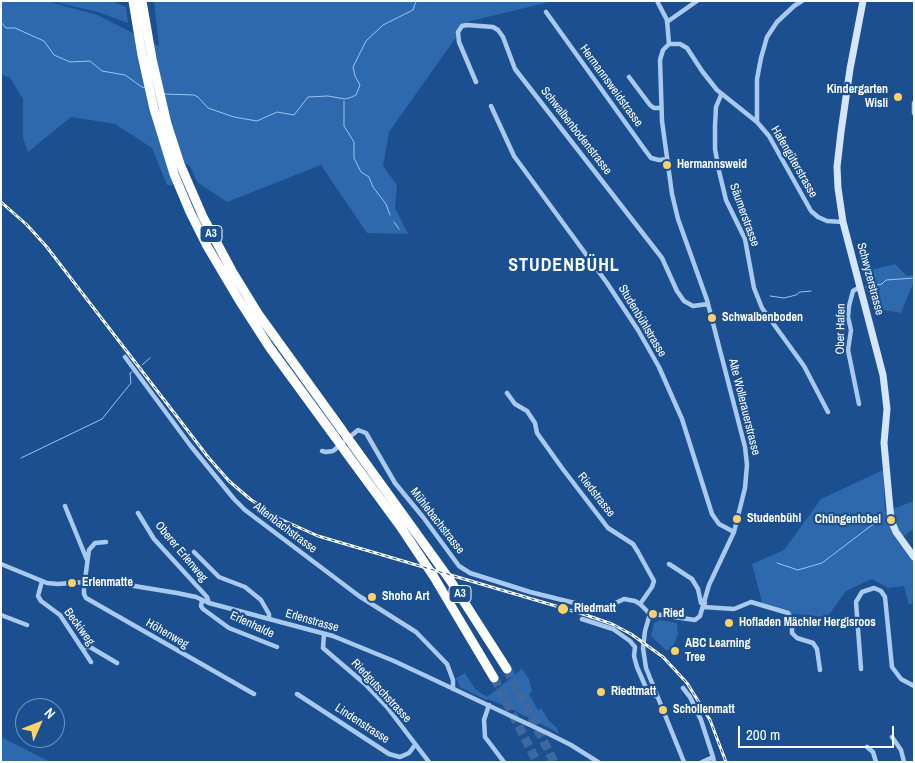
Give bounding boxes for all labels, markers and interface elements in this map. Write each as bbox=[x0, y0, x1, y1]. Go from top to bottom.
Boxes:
street label: Hermannsweidstrasse bbox=[576, 42, 646, 130]
place label: Kindergarten Wisli bbox=[827, 83, 888, 111]
street label: Schwalbenbodenstrasse bbox=[537, 84, 615, 178]
marker: Kindergarten Wisli bbox=[892, 91, 904, 103]
street label: Hafengüterstrasse bbox=[768, 124, 820, 200]
place label: Hermannsweid bbox=[677, 158, 747, 172]
marker: Hermannsweid bbox=[661, 159, 673, 171]
street label: Säumerstrasse bbox=[726, 181, 762, 249]
road number: A3 bbox=[200, 225, 222, 242]
street label: Schwyzerstrasse bbox=[853, 241, 887, 317]
district label: STUDENBÜHL bbox=[507, 255, 621, 277]
street label: Studenbühlstrasse bbox=[615, 282, 669, 360]
street label: Ober Hafen bbox=[833, 303, 849, 355]
place label: Schwalbenboden bbox=[722, 311, 803, 325]
marker: Schwalbenboden bbox=[706, 312, 718, 324]
street label: Alte Wollerauerstrasse bbox=[725, 357, 763, 457]
street label: Riedstrasse bbox=[574, 470, 618, 520]
street label: Mühlebachstrasse bbox=[407, 485, 467, 557]
street label: Altenbachstrasse bbox=[251, 500, 319, 556]
place label: Studenbühl bbox=[747, 512, 801, 526]
marker: Studenbühl bbox=[731, 513, 743, 525]
place label: Chüngentobel bbox=[815, 513, 881, 527]
marker: Chüngentobel bbox=[885, 514, 897, 526]
street label: Oberer Erlenweg bbox=[152, 519, 210, 585]
place label: Erlenmatte bbox=[82, 576, 133, 590]
marker: Erlenmatte bbox=[66, 577, 78, 589]
road number: A3 bbox=[449, 586, 471, 602]
place label: Shoho Art bbox=[382, 590, 430, 604]
marker: Shoho Art bbox=[366, 591, 378, 603]
marker: Riedmatt bbox=[556, 602, 570, 616]
place label: Riedmatt bbox=[574, 602, 616, 616]
street label: Beckiweg bbox=[61, 606, 97, 648]
street label: Erlenstrasse bbox=[284, 607, 340, 635]
place label: Ried bbox=[663, 607, 684, 621]
marker: Ried bbox=[647, 608, 659, 620]
street label: Erlenhalde bbox=[228, 609, 276, 641]
street label: Höhenweg bbox=[143, 616, 191, 652]
place label: Hofladen Mächler Hergisroos bbox=[739, 616, 876, 630]
marker: Hofladen Mächler Hergisroos bbox=[723, 617, 735, 629]
place label: ABC Learning Tree bbox=[685, 637, 751, 665]
marker: ABC Learning Tree bbox=[669, 645, 681, 657]
street label: Riedgutschstrasse bbox=[348, 656, 414, 726]
place label: Riedtmatt bbox=[611, 685, 656, 699]
marker: Riedtmatt bbox=[595, 686, 607, 698]
north arrow bbox=[15, 698, 65, 748]
street label: Lindenstrasse bbox=[332, 701, 392, 747]
place label: Schollenmatt bbox=[673, 703, 735, 717]
text: N bbox=[41, 704, 59, 723]
marker: Schollenmatt bbox=[657, 704, 669, 716]
scale bar bbox=[740, 716, 896, 748]
text: 200 m bbox=[746, 724, 780, 745]

